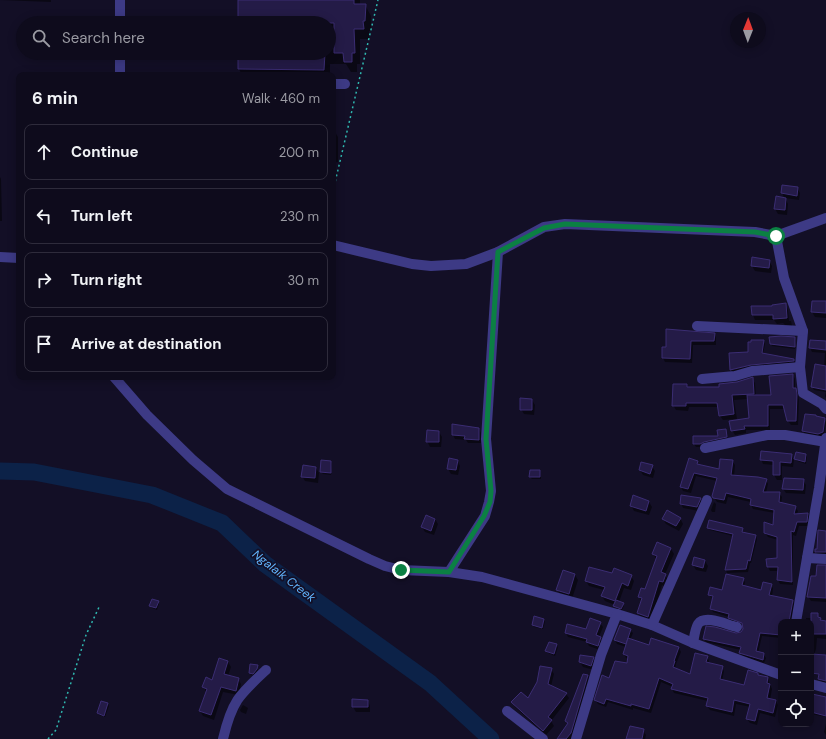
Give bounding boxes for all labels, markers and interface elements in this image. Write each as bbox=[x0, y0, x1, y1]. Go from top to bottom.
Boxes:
north arrow bbox=[730, 12, 766, 48]
search box bbox=[16, 16, 336, 60]
icon: search bbox=[30, 27, 52, 49]
text: Search here bbox=[62, 28, 145, 48]
text: 6 min bbox=[32, 87, 78, 109]
text: Walk · 460 m bbox=[242, 90, 320, 107]
icon: ahead bbox=[33, 141, 55, 163]
text: Continue bbox=[71, 142, 139, 162]
text: 200 m bbox=[279, 144, 319, 161]
icon: left bbox=[33, 205, 55, 227]
text: Turn left bbox=[71, 206, 132, 226]
text: 230 m bbox=[280, 208, 319, 225]
route start bbox=[767, 227, 785, 245]
icon: right bbox=[33, 269, 55, 291]
text: Turn right bbox=[71, 270, 142, 290]
text: 30 m bbox=[287, 272, 319, 289]
icon: arrive bbox=[33, 333, 55, 355]
text: Arrive at destination bbox=[71, 334, 222, 354]
water label: Ngalaik Creek bbox=[249, 546, 320, 606]
route end bbox=[392, 561, 410, 579]
map controls bbox=[778, 619, 814, 727]
button: + bbox=[778, 619, 814, 655]
button: − bbox=[778, 655, 814, 691]
button: locate bbox=[778, 691, 814, 727]

